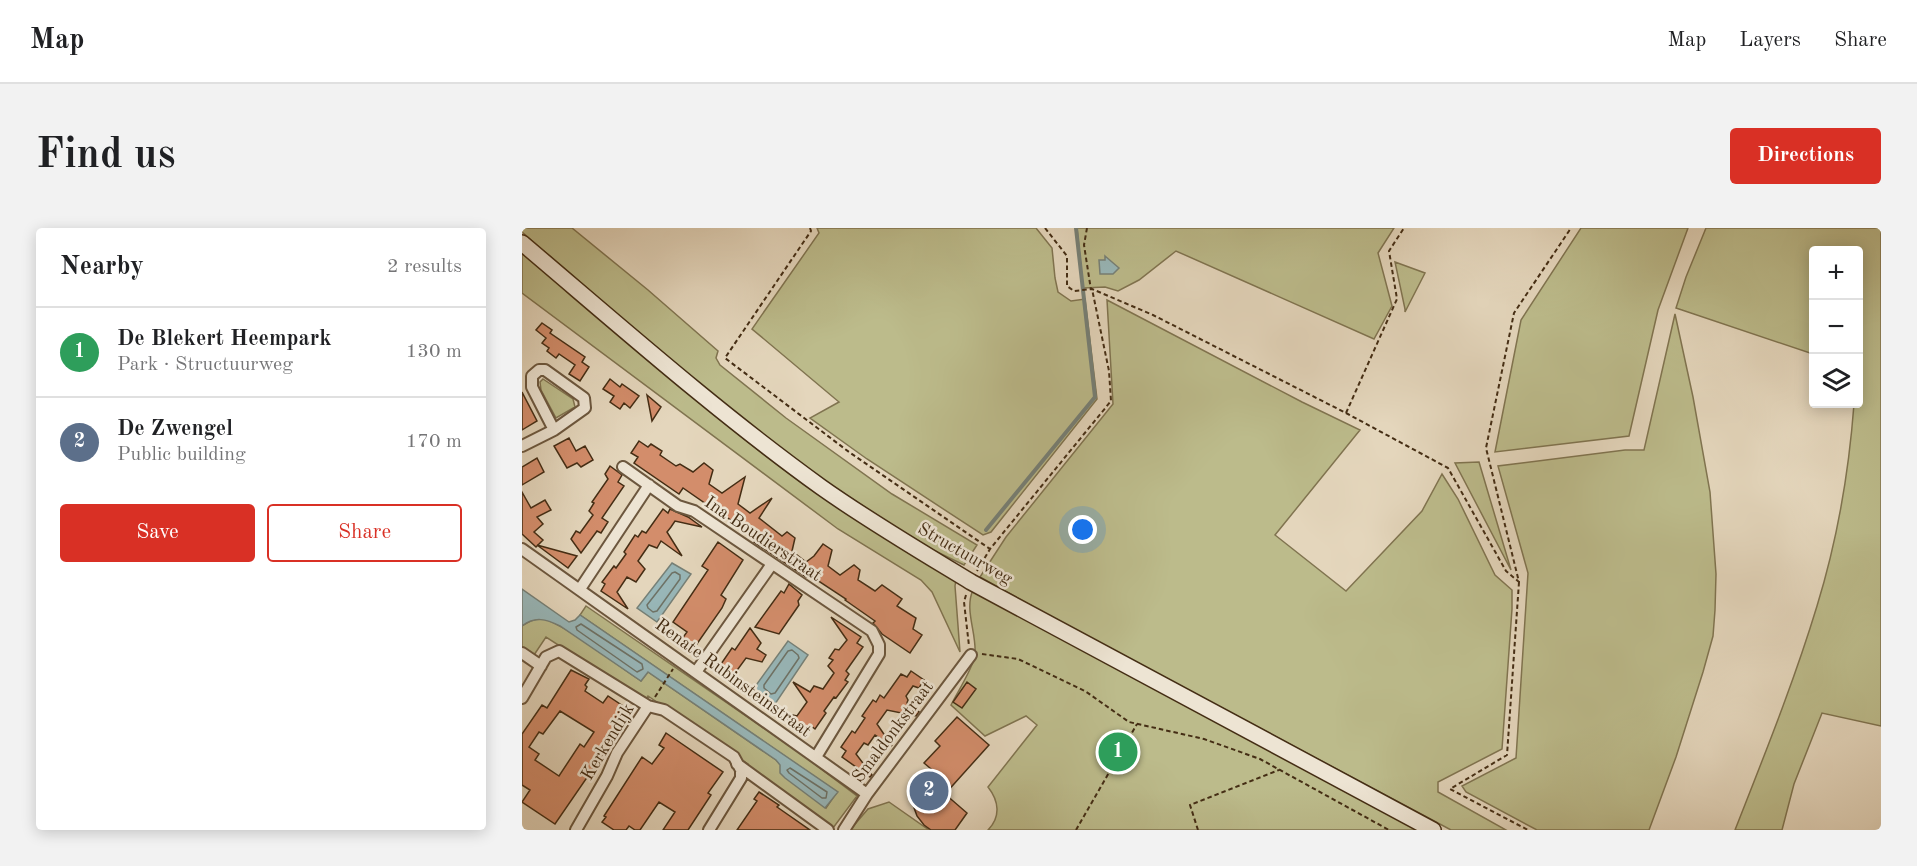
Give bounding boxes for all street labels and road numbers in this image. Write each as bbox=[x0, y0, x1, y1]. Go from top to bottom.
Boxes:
street label: Ina Boudierstraat bbox=[701, 493, 825, 585]
street label: Structuurweg bbox=[914, 520, 1016, 589]
street label: Renate Rubinsteinstraat bbox=[652, 615, 814, 741]
street label: Smaldonkstraat bbox=[849, 678, 937, 786]
street label: Kerkendijk bbox=[578, 700, 638, 784]

